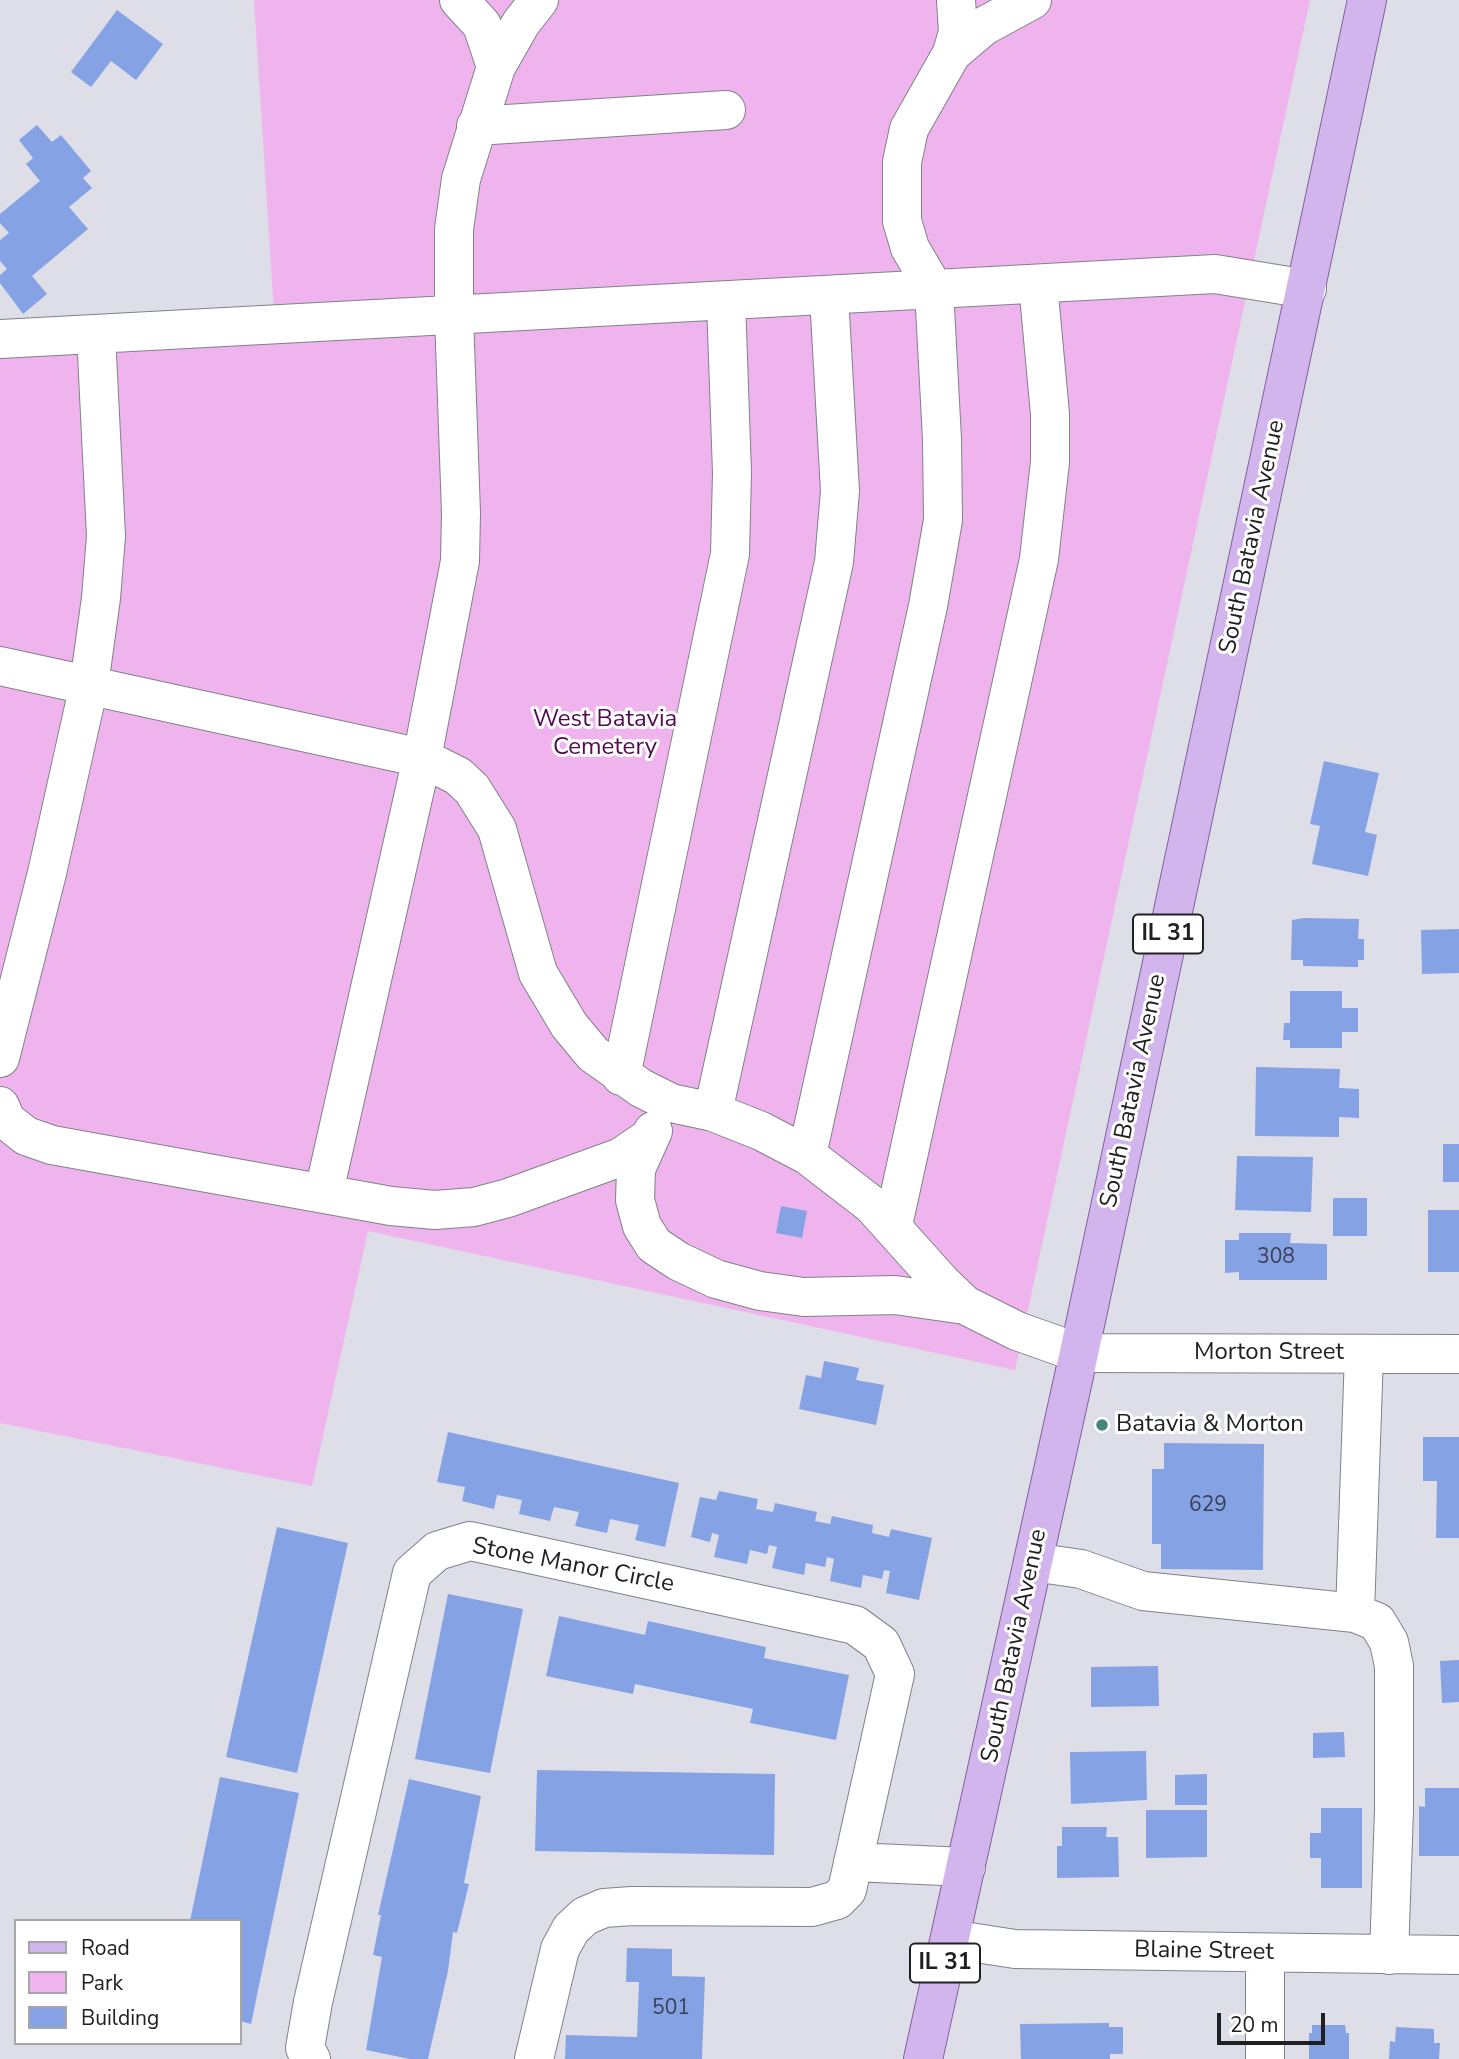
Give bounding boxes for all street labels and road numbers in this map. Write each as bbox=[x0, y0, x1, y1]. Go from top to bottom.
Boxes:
street label: South Batavia Avenue bbox=[1214, 418, 1292, 656]
road number: IL 31 bbox=[1133, 914, 1203, 953]
street label: South Batavia Avenue bbox=[1095, 972, 1173, 1210]
street label: Morton Street bbox=[1194, 1339, 1344, 1367]
street label: South Batavia Avenue bbox=[976, 1527, 1054, 1765]
street label: Stone Manor Circle bbox=[470, 1532, 676, 1600]
street label: Blaine Street bbox=[1134, 1936, 1274, 1968]
road number: IL 31 bbox=[910, 1944, 980, 1982]

